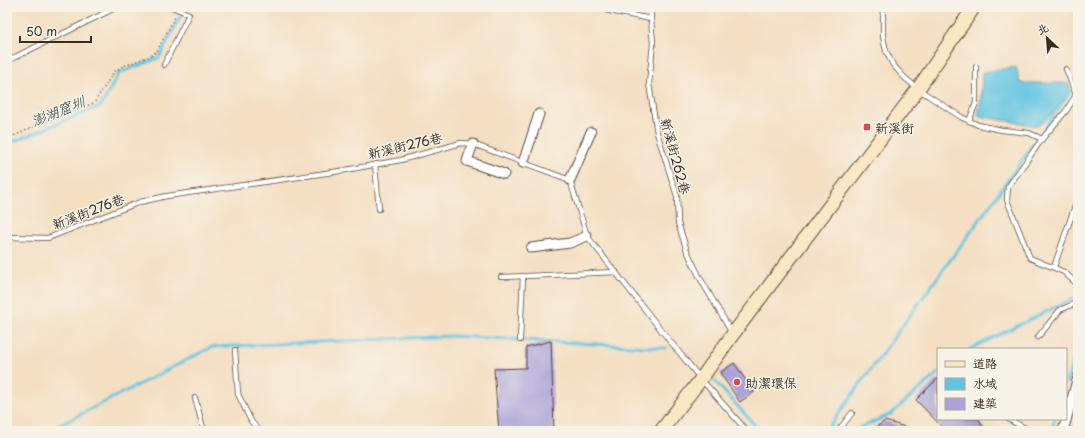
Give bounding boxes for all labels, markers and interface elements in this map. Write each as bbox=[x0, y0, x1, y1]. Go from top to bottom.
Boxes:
scale bar bbox=[20, 18, 91, 44]
north arrow bbox=[1027, 18, 1067, 58]
text: 北 bbox=[1034, 19, 1051, 39]
text: 50 m bbox=[26, 22, 57, 40]
water label: 澎湖窟圳 bbox=[28, 90, 90, 131]
street label: 新溪街262巷 bbox=[657, 116, 695, 196]
place label: 新溪街 bbox=[875, 118, 914, 137]
marker: 新溪街 bbox=[862, 122, 872, 132]
street label: 新溪街276巷 bbox=[366, 127, 444, 163]
street label: 新溪街276巷 bbox=[49, 189, 127, 233]
legend bbox=[937, 348, 1067, 420]
text: 道路 bbox=[973, 354, 997, 372]
place label: 助潔環保 bbox=[745, 373, 797, 392]
text: 水域 bbox=[973, 374, 997, 392]
marker: 助潔環保 bbox=[732, 377, 742, 387]
text: 建築 bbox=[973, 394, 997, 412]

